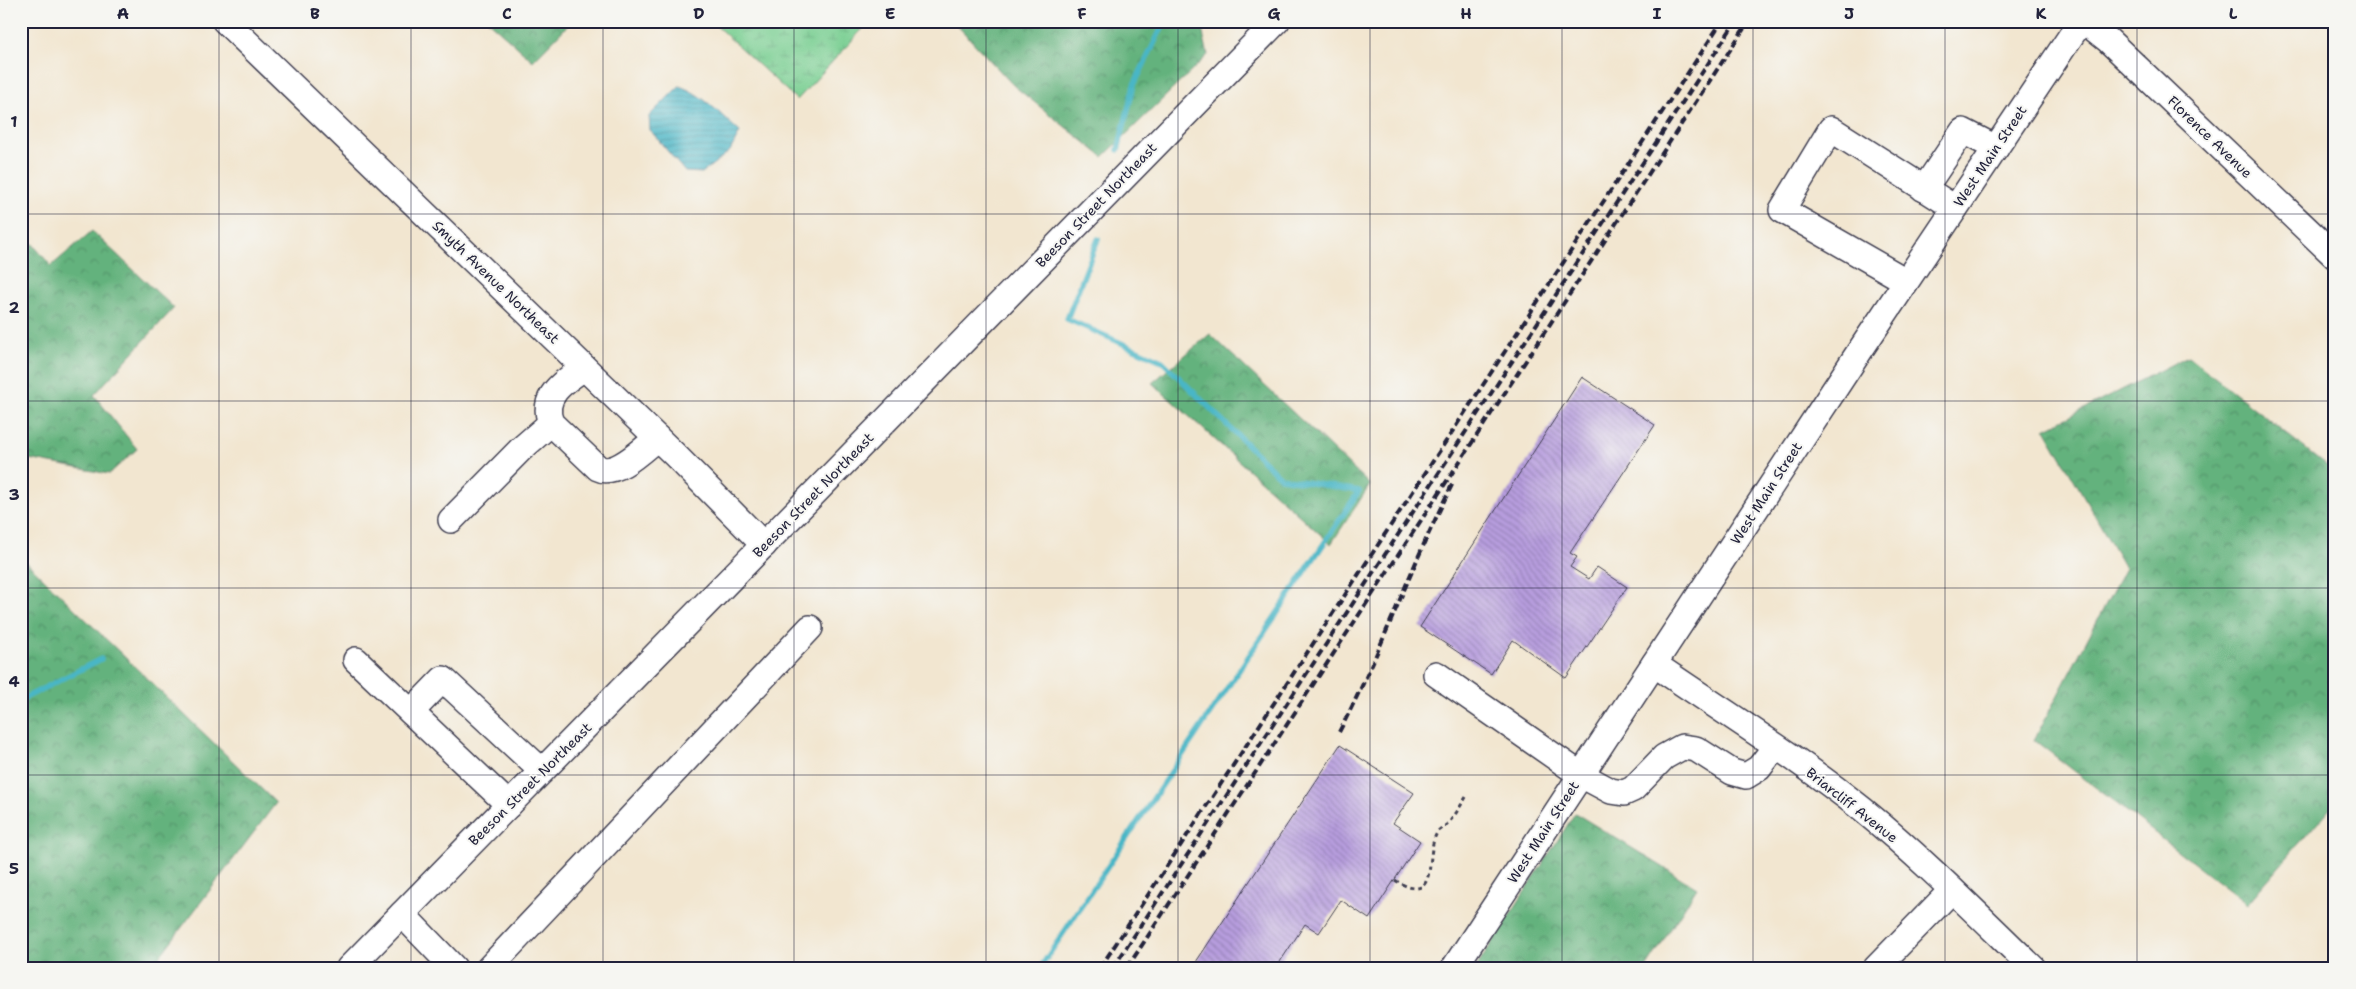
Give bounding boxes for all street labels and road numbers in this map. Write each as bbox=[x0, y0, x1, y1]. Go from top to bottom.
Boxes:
street label: Florence Avenue bbox=[2164, 92, 2256, 182]
street label: West Main Street bbox=[1949, 102, 2031, 210]
street label: Beeson Street Northeast bbox=[1032, 139, 1160, 271]
street label: Smyth Avenue Northeast bbox=[429, 217, 563, 347]
street label: Beeson Street Northeast bbox=[749, 429, 877, 561]
street label: West Main Street bbox=[1726, 438, 1806, 548]
street label: Beeson Street Northeast bbox=[465, 719, 595, 849]
street label: Briarcliff Avenue bbox=[1802, 764, 1902, 847]
street label: West Main Street bbox=[1503, 777, 1583, 887]

